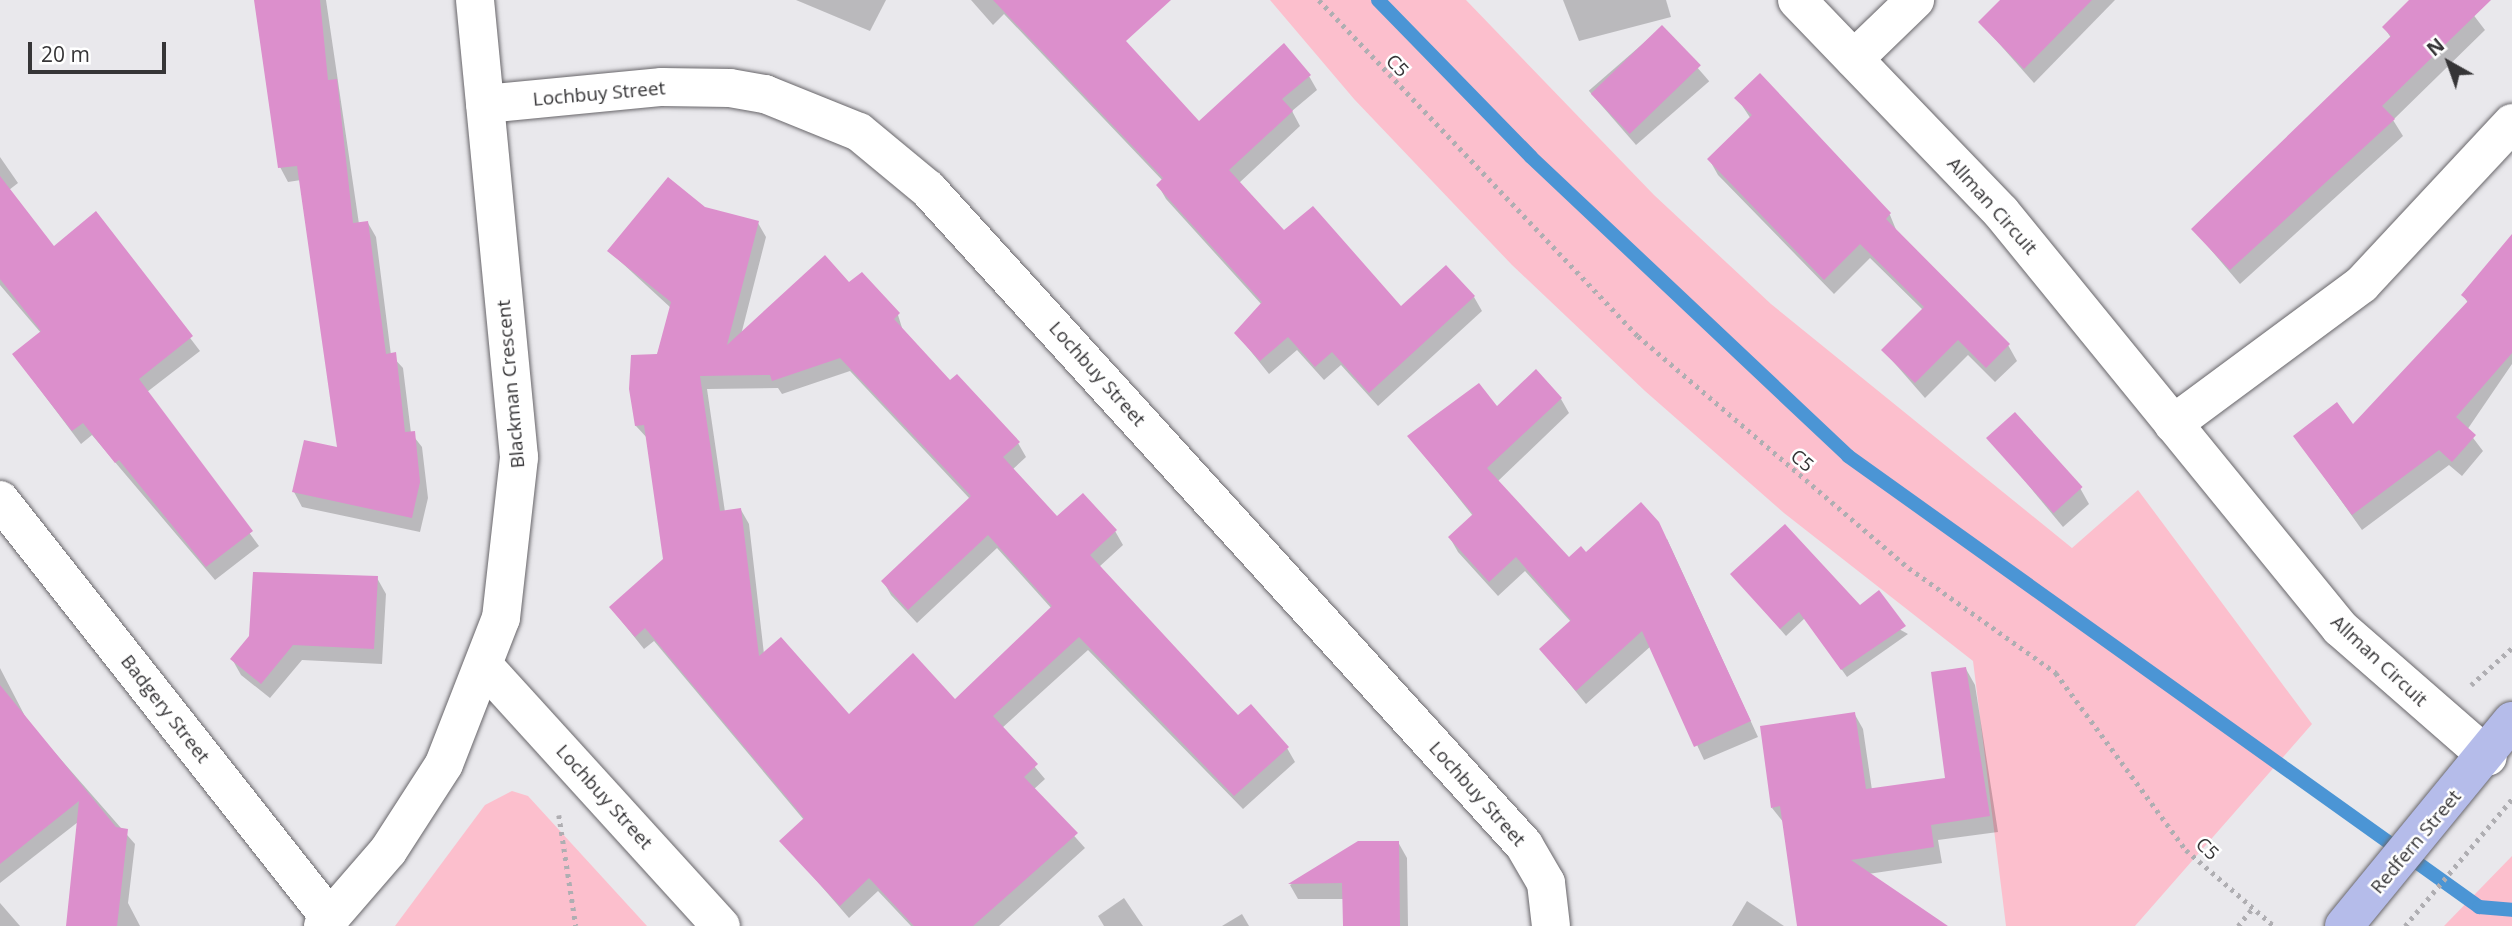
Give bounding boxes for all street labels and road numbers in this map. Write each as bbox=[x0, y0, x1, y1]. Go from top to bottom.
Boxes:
street label: C5 bbox=[1381, 50, 1413, 82]
street label: Lochbuy Street bbox=[532, 77, 666, 111]
street label: Allman Circuit bbox=[1942, 153, 2042, 259]
street label: Blackman Crescent bbox=[492, 299, 530, 469]
street label: Lochbuy Street bbox=[1044, 317, 1150, 431]
street label: C5 bbox=[1786, 445, 1818, 477]
street label: Allman Circuit bbox=[2326, 611, 2432, 711]
street label: Badgery Street bbox=[116, 650, 214, 768]
street label: Lochbuy Street bbox=[1424, 737, 1530, 851]
street label: Lochbuy Street bbox=[551, 740, 657, 854]
street label: Redfern Street bbox=[2366, 785, 2466, 899]
street label: C5 bbox=[2191, 833, 2223, 865]

